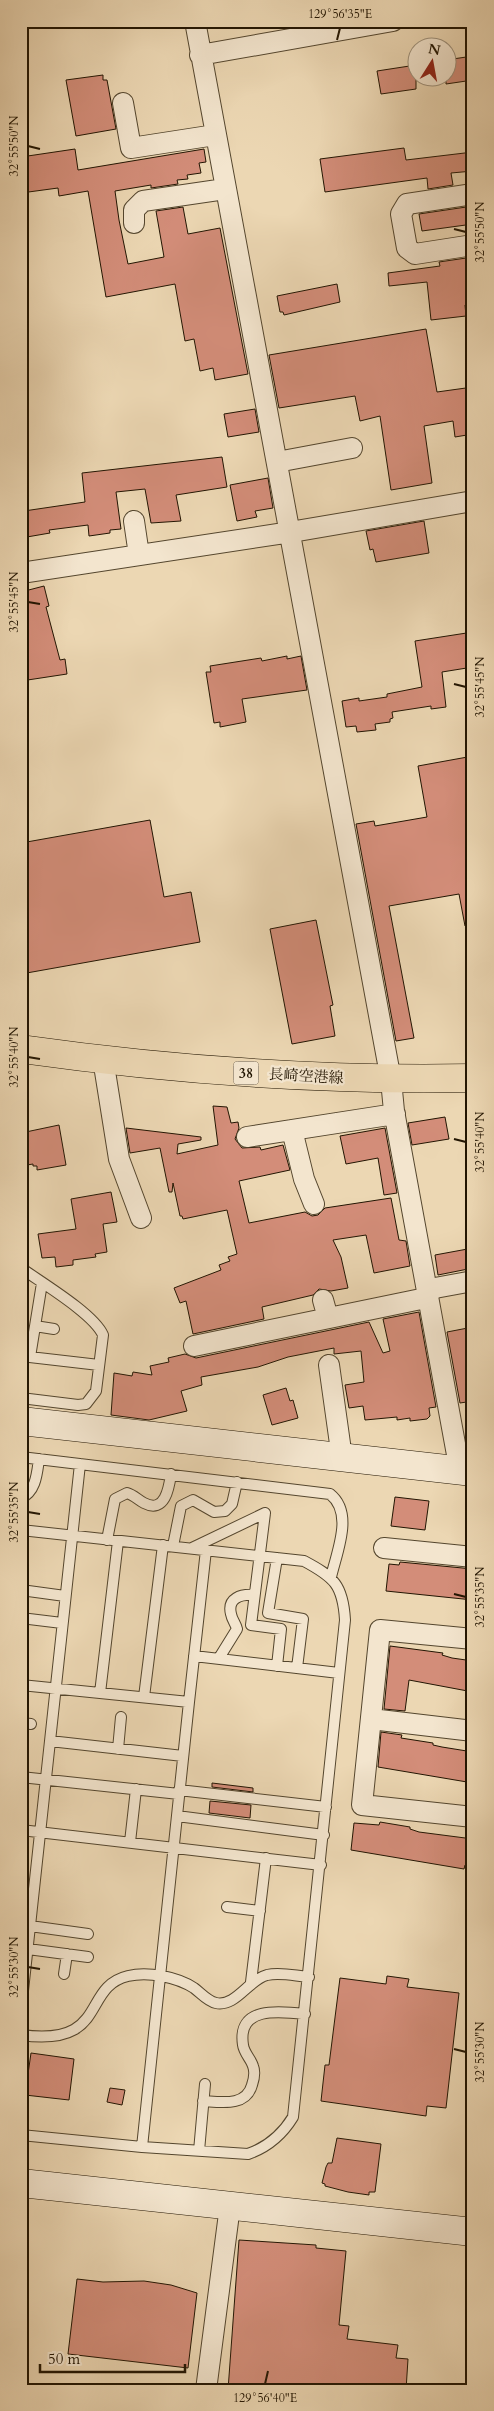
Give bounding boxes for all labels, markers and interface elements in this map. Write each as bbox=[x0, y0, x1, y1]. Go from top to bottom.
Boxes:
text: 129°56'35"E bbox=[308, 6, 372, 22]
north arrow bbox=[406, 38, 456, 88]
text: N bbox=[427, 39, 442, 60]
text: 32°55'50"N bbox=[6, 115, 22, 176]
text: 32°55'50"N bbox=[472, 201, 488, 262]
text: 32°55'45"N bbox=[6, 571, 22, 632]
text: 32°55'45"N bbox=[472, 656, 488, 717]
text: 32°55'40"N bbox=[6, 1026, 22, 1087]
road number: 38 bbox=[234, 1062, 258, 1084]
street label: 長崎空港線 bbox=[268, 1064, 344, 1088]
text: 32°55'40"N bbox=[472, 1111, 488, 1172]
text: 32°55'35"N bbox=[6, 1481, 22, 1542]
text: 32°55'35"N bbox=[472, 1566, 488, 1627]
text: 32°55'30"N bbox=[6, 1936, 22, 1997]
text: 32°55'30"N bbox=[472, 2021, 488, 2082]
scale bar bbox=[40, 2341, 185, 2373]
text: 50 m bbox=[48, 2349, 80, 2369]
text: 129°56'40"E bbox=[233, 2390, 297, 2406]

